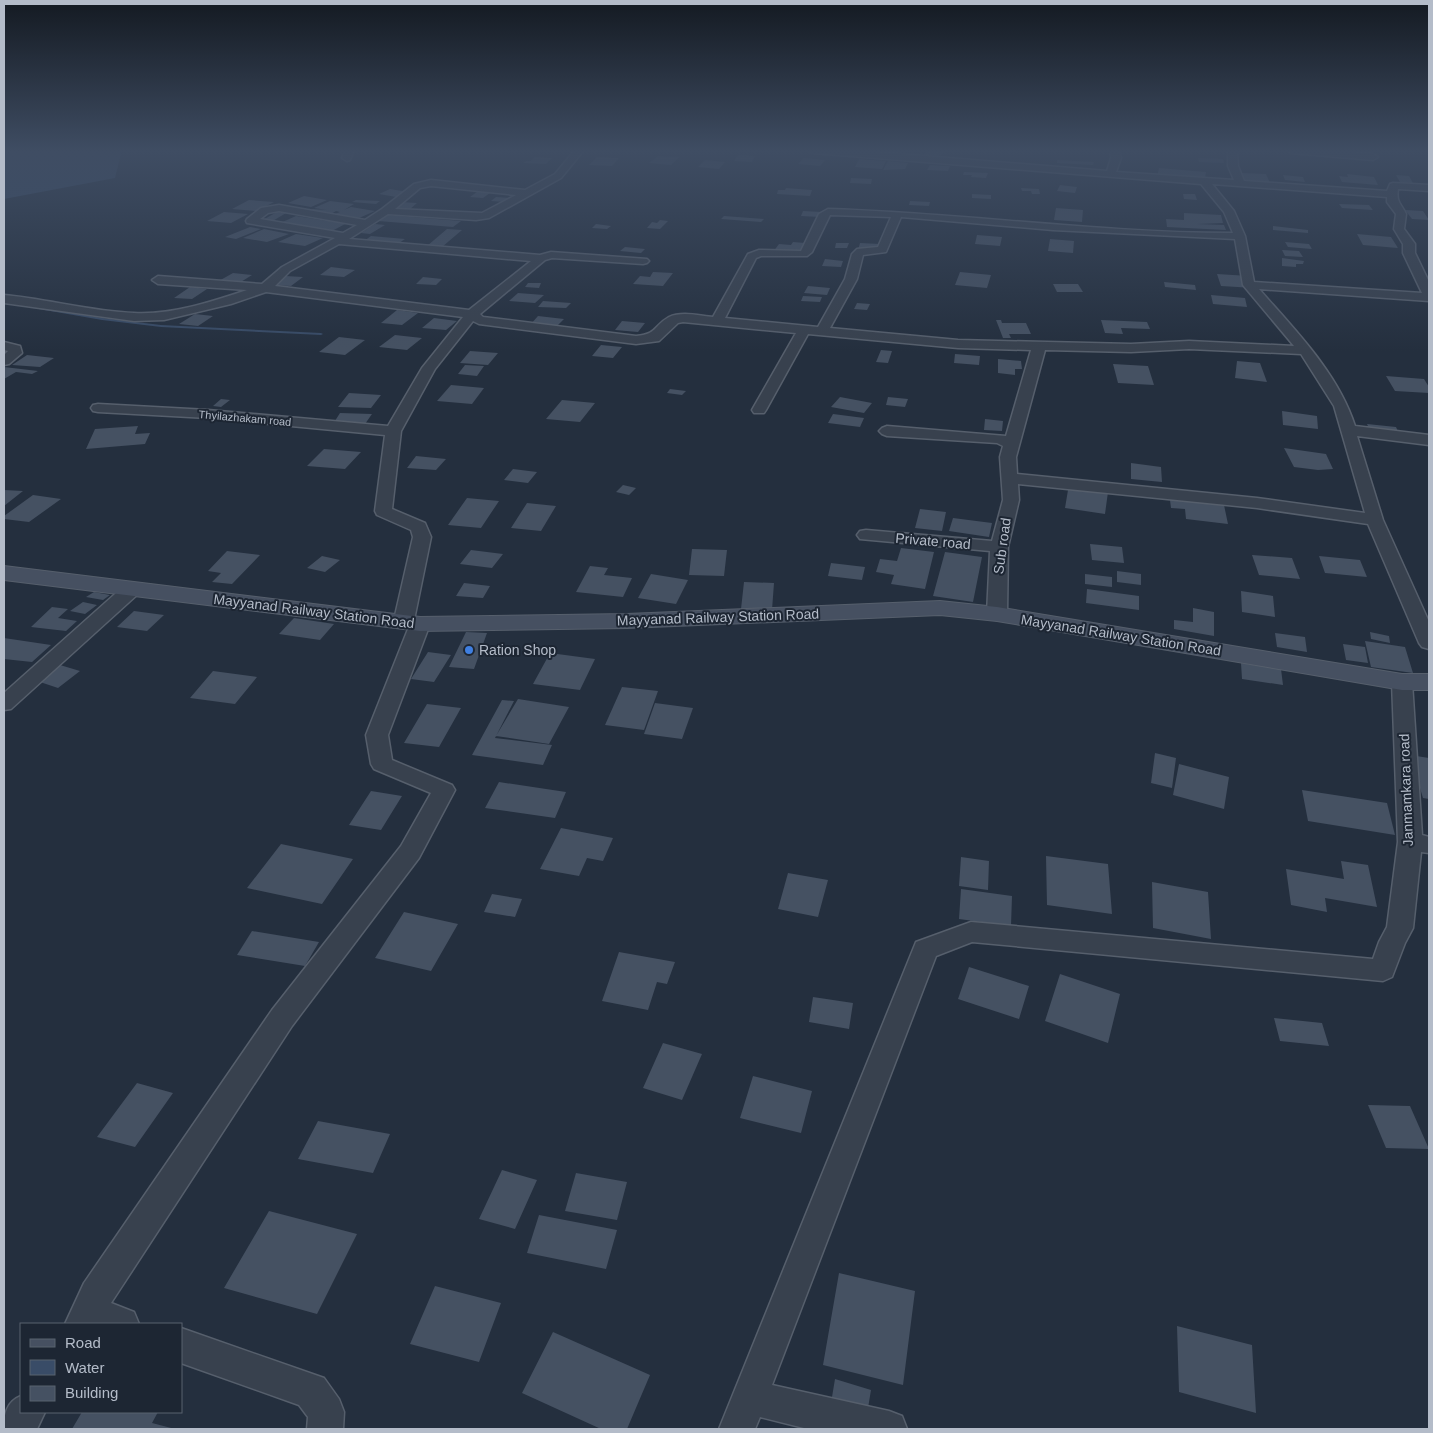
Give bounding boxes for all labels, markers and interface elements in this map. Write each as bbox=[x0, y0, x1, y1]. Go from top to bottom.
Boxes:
street label: Thyilazhakam road bbox=[198, 408, 292, 428]
street label: Sub road bbox=[990, 517, 1014, 575]
street label: Private road bbox=[895, 530, 971, 552]
street label: Mayyanad Railway Station Road bbox=[213, 591, 415, 631]
street label: Mayyanad Railway Station Road bbox=[617, 605, 819, 629]
street label: Mayyanad Railway Station Road bbox=[1020, 611, 1222, 659]
place label: Ration Shop bbox=[479, 642, 556, 658]
marker: Ration Shop bbox=[463, 644, 475, 656]
street label: Janmamkara road bbox=[1396, 733, 1416, 847]
legend bbox=[20, 1323, 182, 1413]
text: Road bbox=[65, 1334, 101, 1351]
text: Water bbox=[65, 1359, 104, 1376]
text: Building bbox=[65, 1384, 118, 1401]

